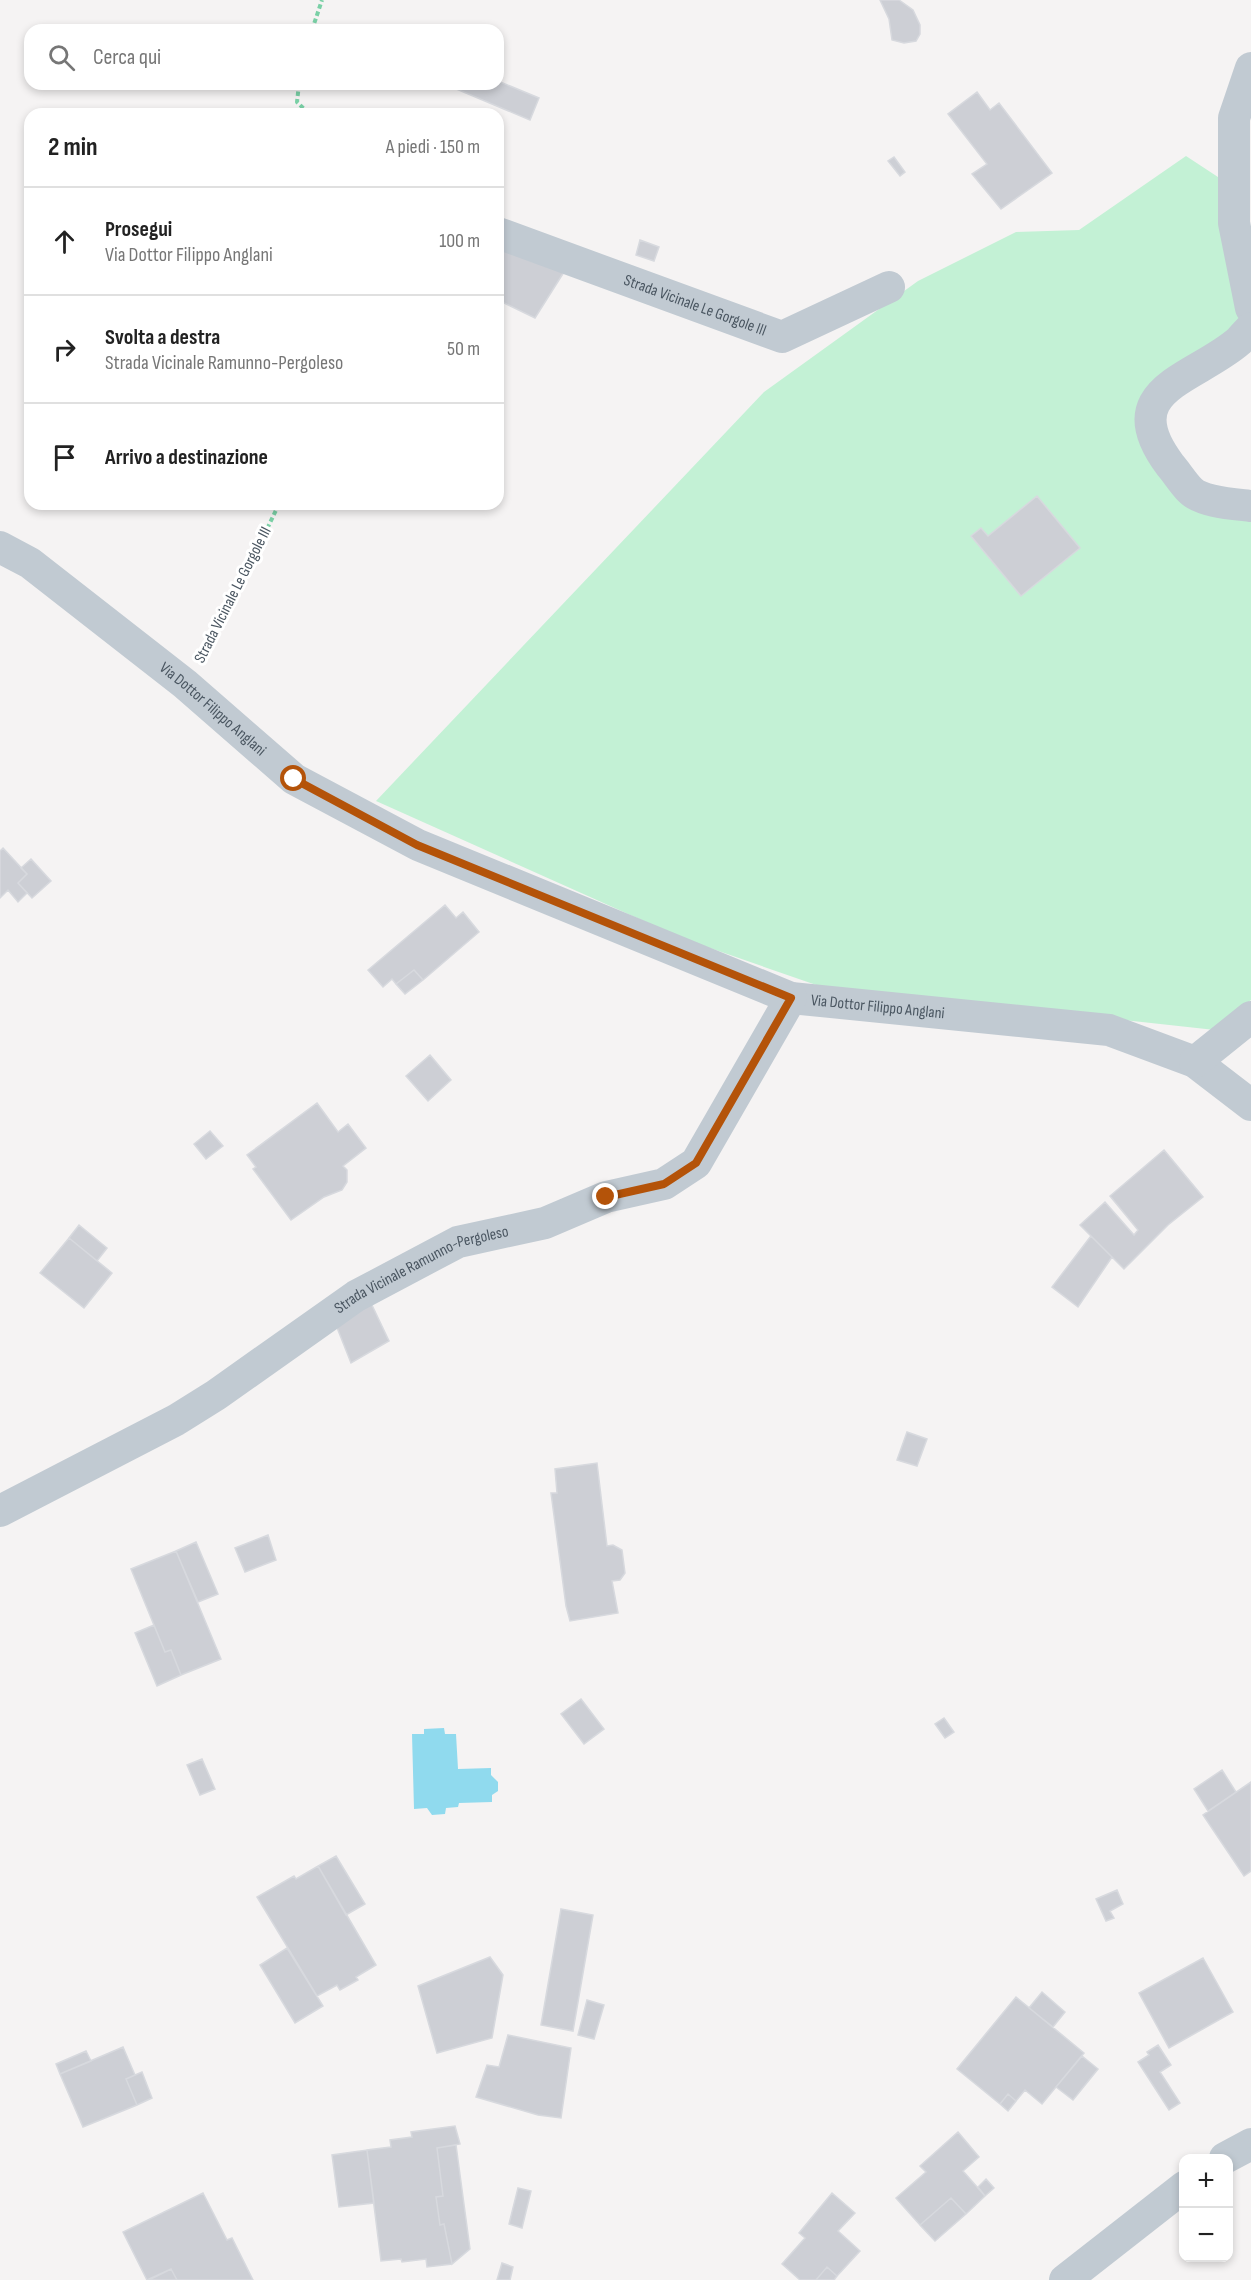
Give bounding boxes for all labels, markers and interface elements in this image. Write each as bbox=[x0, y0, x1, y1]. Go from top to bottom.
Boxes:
search box bbox=[24, 24, 504, 90]
icon: search bbox=[45, 41, 78, 74]
text: Cerca qui bbox=[93, 44, 161, 71]
text: 2 min bbox=[48, 132, 98, 163]
text: A piedi · 150 m bbox=[386, 135, 480, 159]
text: Prosegui bbox=[105, 216, 172, 243]
icon: ahead bbox=[48, 225, 81, 258]
text: 100 m bbox=[439, 229, 480, 253]
text: Via Dottor Filippo Anglani bbox=[105, 243, 273, 267]
street label: Strada Vicinale Le Gorgole III bbox=[621, 270, 769, 340]
text: Svolta a destra bbox=[105, 324, 220, 351]
icon: right bbox=[48, 333, 81, 366]
text: 50 m bbox=[447, 337, 480, 361]
text: Strada Vicinale Ramunno-Pergoleso bbox=[105, 351, 343, 375]
icon: arrive bbox=[48, 441, 81, 474]
text: Arrivo a destinazione bbox=[105, 444, 268, 471]
street label: Strada Vicinale Le Gorgole III bbox=[190, 524, 276, 666]
street label: Via Dottor Filippo Anglani bbox=[156, 658, 270, 760]
route start bbox=[280, 765, 306, 791]
street label: Via Dottor Filippo Anglani bbox=[810, 991, 945, 1023]
route end bbox=[592, 1183, 618, 1209]
street label: Strada Vicinale Ramunno-Pergoleso bbox=[331, 1222, 510, 1318]
map controls bbox=[1179, 2154, 1233, 2262]
button: + bbox=[1179, 2154, 1233, 2208]
button: − bbox=[1179, 2208, 1233, 2262]

